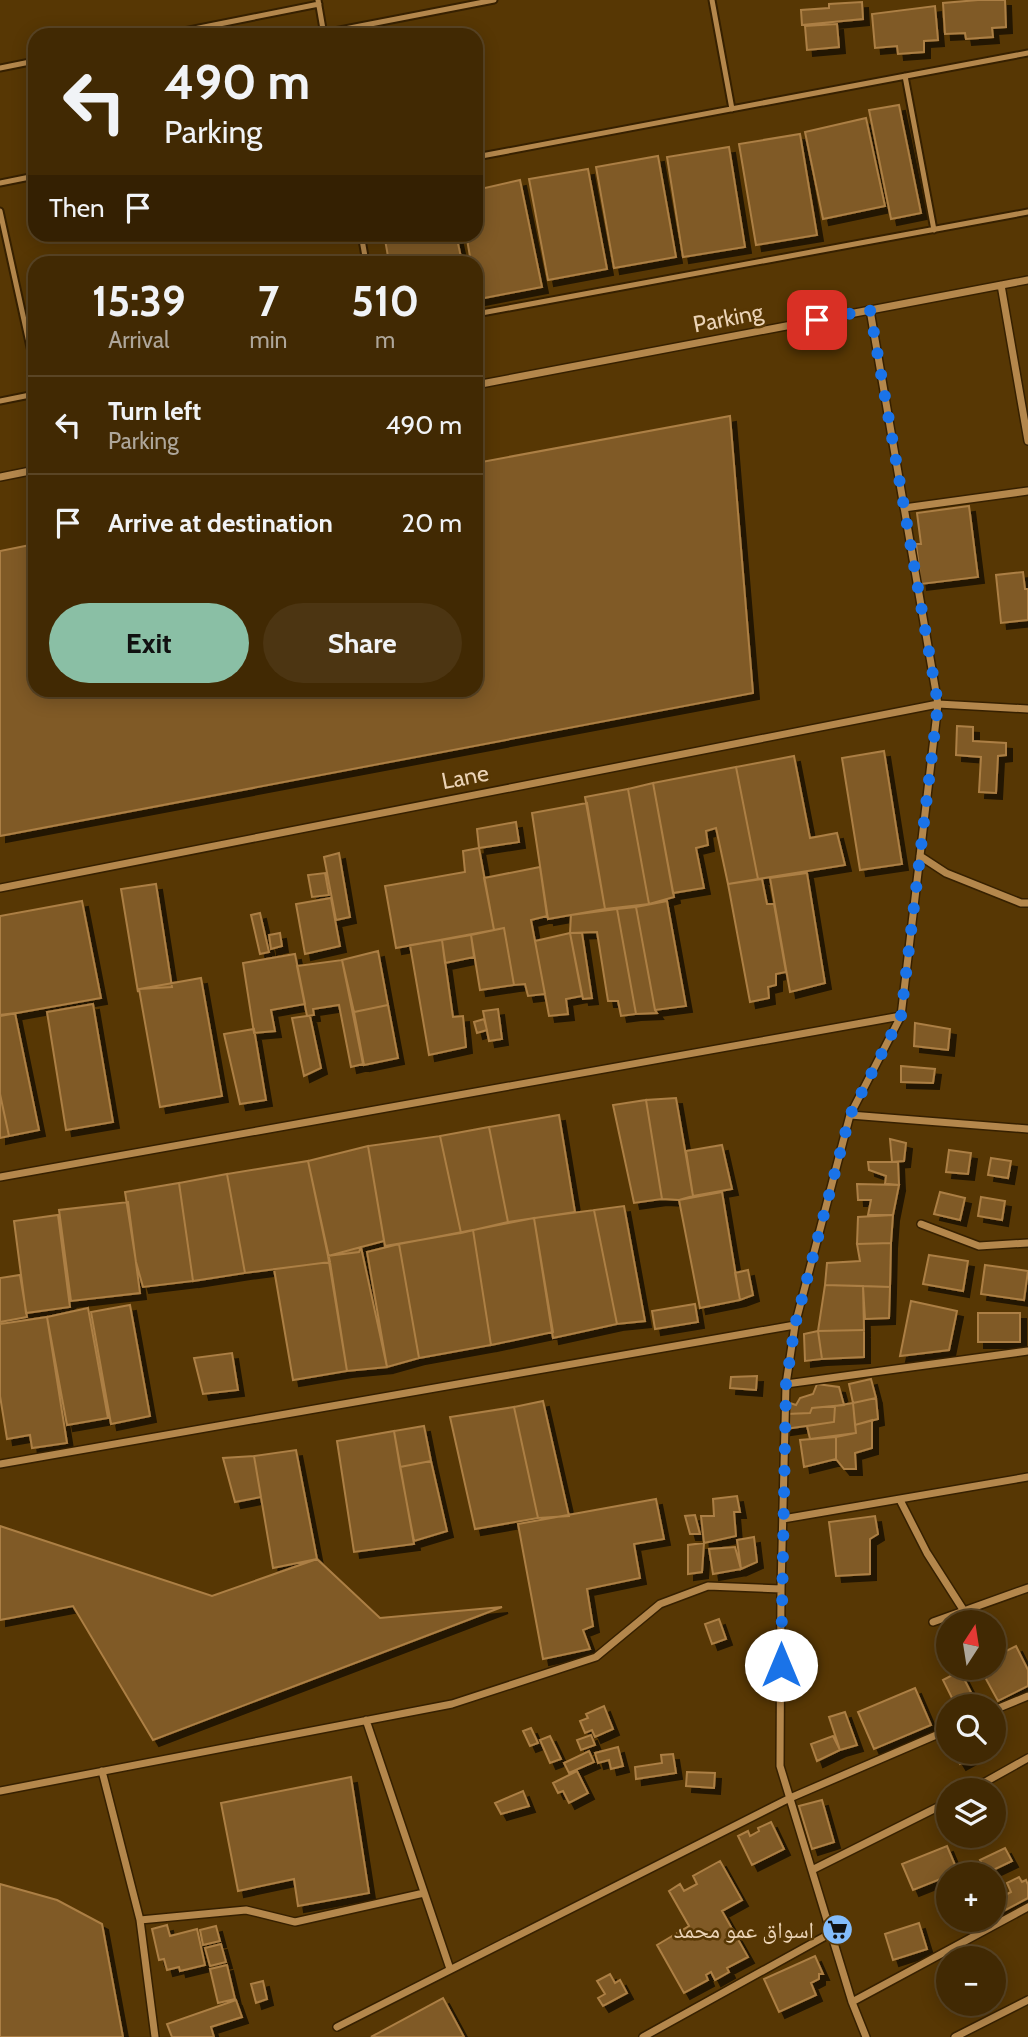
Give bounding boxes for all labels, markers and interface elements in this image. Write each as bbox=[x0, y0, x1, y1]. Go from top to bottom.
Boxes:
text: 490 m bbox=[164, 52, 310, 111]
icon: left bbox=[49, 56, 140, 147]
text: Parking bbox=[164, 112, 262, 151]
icon: arrive bbox=[119, 189, 157, 227]
text: Then bbox=[49, 192, 105, 224]
text: 15:39 bbox=[92, 275, 186, 327]
text: 7 bbox=[258, 275, 279, 327]
text: 510 bbox=[351, 275, 419, 327]
pin bbox=[787, 290, 847, 350]
street label: Parking bbox=[691, 297, 766, 338]
icon: arrive bbox=[798, 301, 836, 339]
text: Arrival bbox=[108, 326, 169, 354]
text: min bbox=[250, 326, 287, 354]
text: m bbox=[375, 326, 395, 354]
text: Turn left bbox=[108, 395, 201, 427]
icon: left bbox=[49, 406, 87, 444]
text: 490 m bbox=[385, 409, 462, 441]
text: Parking bbox=[108, 427, 179, 455]
icon: arrive bbox=[49, 504, 87, 542]
text: Arrive at destination bbox=[108, 507, 333, 539]
text: 20 m bbox=[402, 507, 462, 539]
button: Exit bbox=[49, 603, 249, 683]
button: Share bbox=[263, 603, 462, 683]
street label: Lane bbox=[439, 759, 491, 795]
north arrow bbox=[936, 1610, 1006, 1680]
map controls bbox=[936, 1610, 1006, 2016]
position arrow bbox=[744, 1628, 818, 1702]
button: search bbox=[936, 1694, 1006, 1764]
button: layers bbox=[936, 1778, 1006, 1848]
button: + bbox=[936, 1862, 1006, 1932]
supermarket icon: اسواق عمو محمد bbox=[820, 1913, 854, 1947]
place label: اسواق عمو محمد bbox=[674, 1916, 814, 1944]
button: − bbox=[936, 1946, 1006, 2016]

